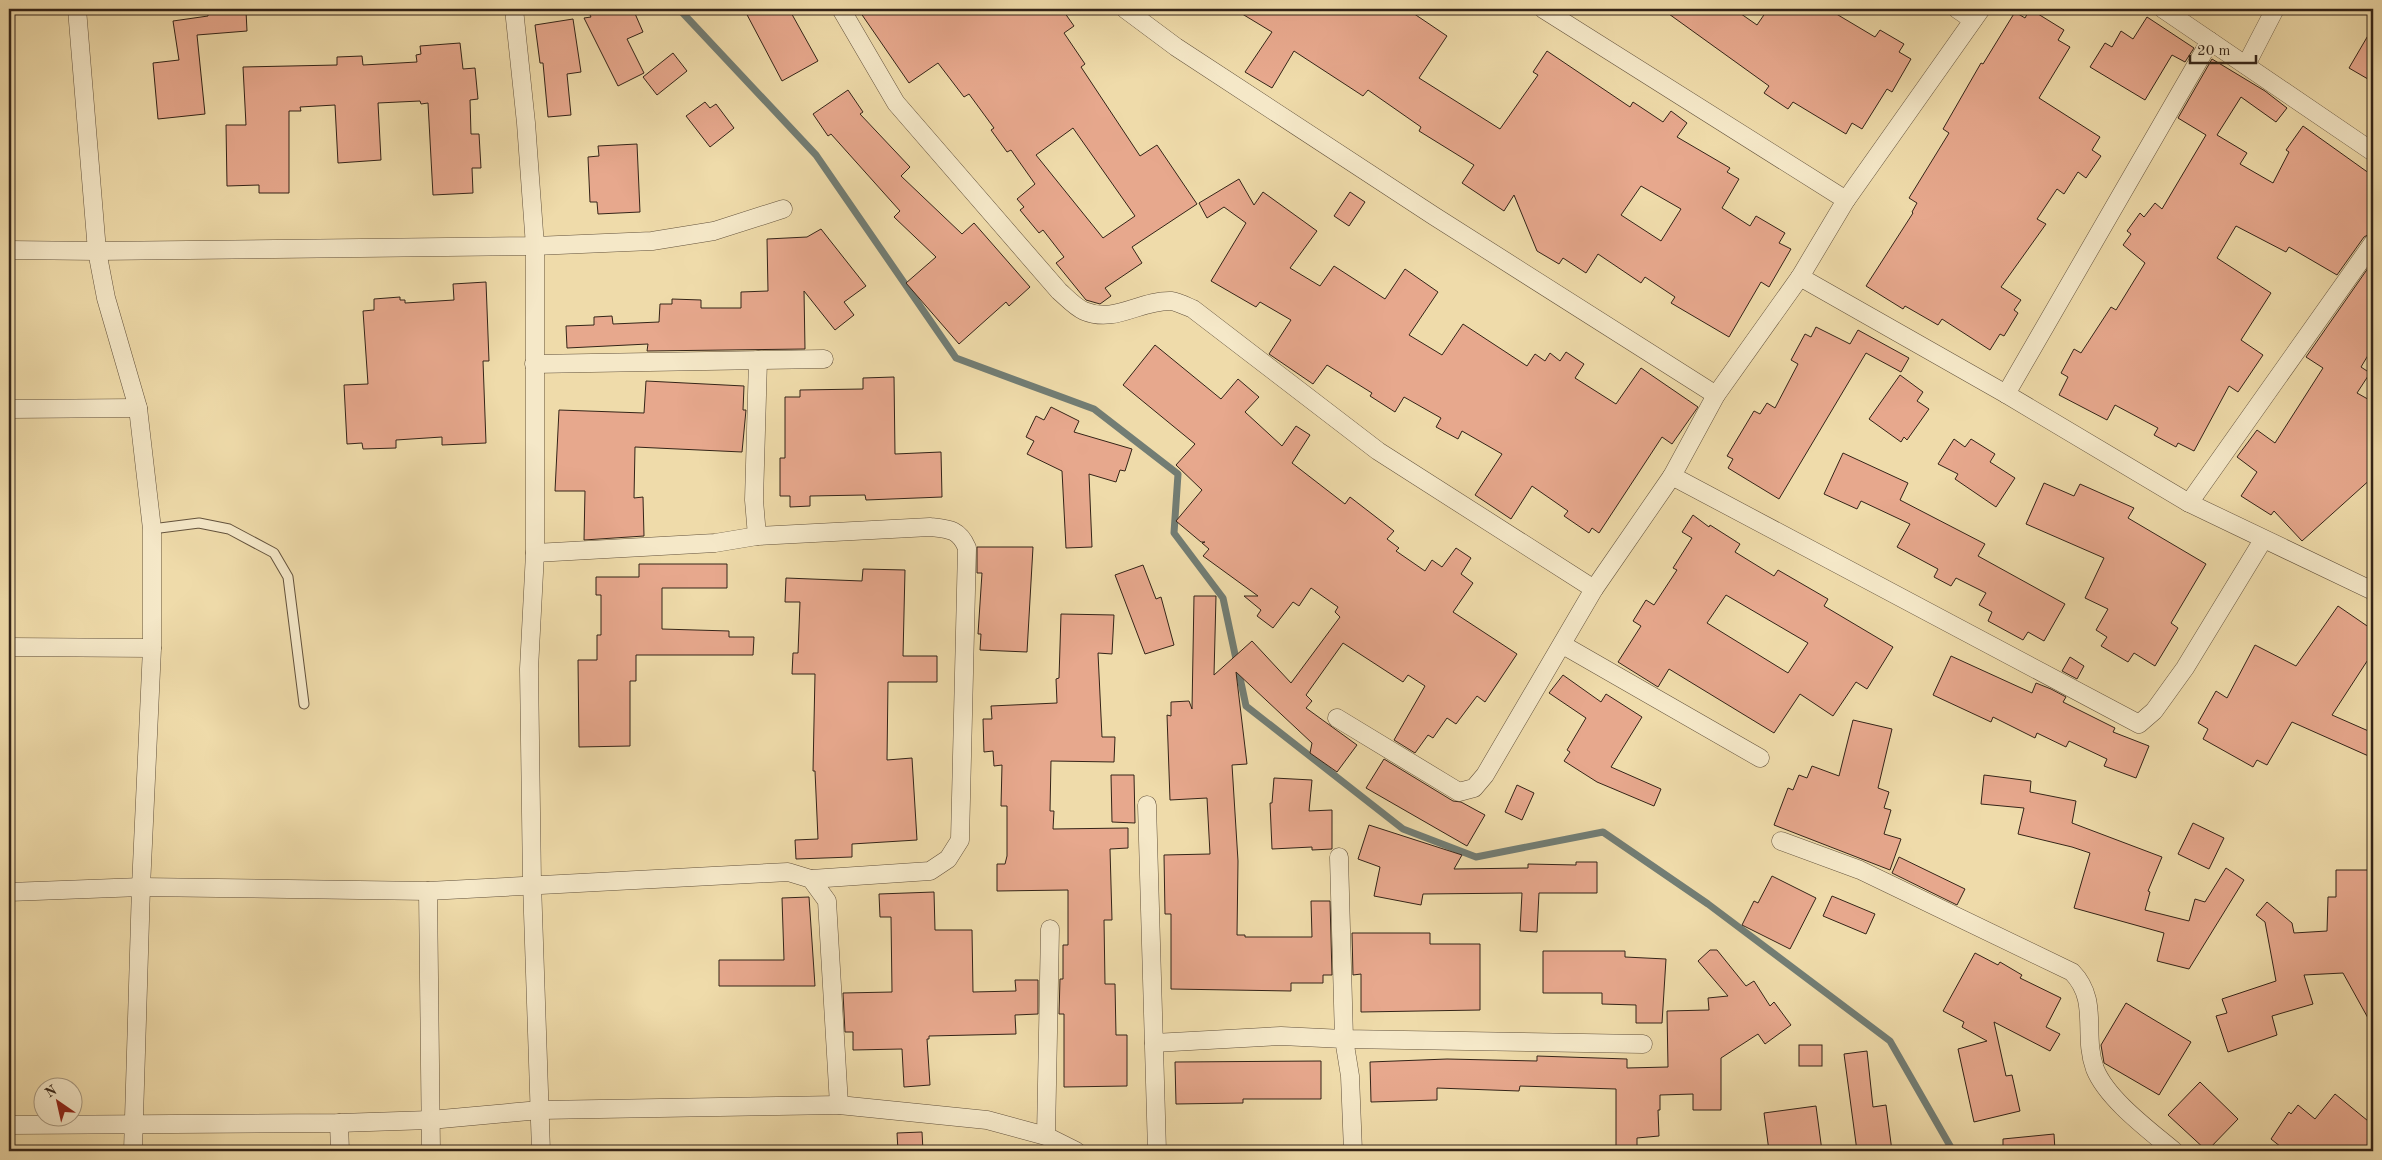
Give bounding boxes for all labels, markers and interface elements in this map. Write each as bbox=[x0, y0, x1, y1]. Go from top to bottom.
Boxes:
scale bar bbox=[2190, 32, 2256, 64]
text: 20 m bbox=[2197, 44, 2231, 59]
north arrow bbox=[32, 1078, 82, 1128]
text: N bbox=[43, 1083, 60, 1101]

